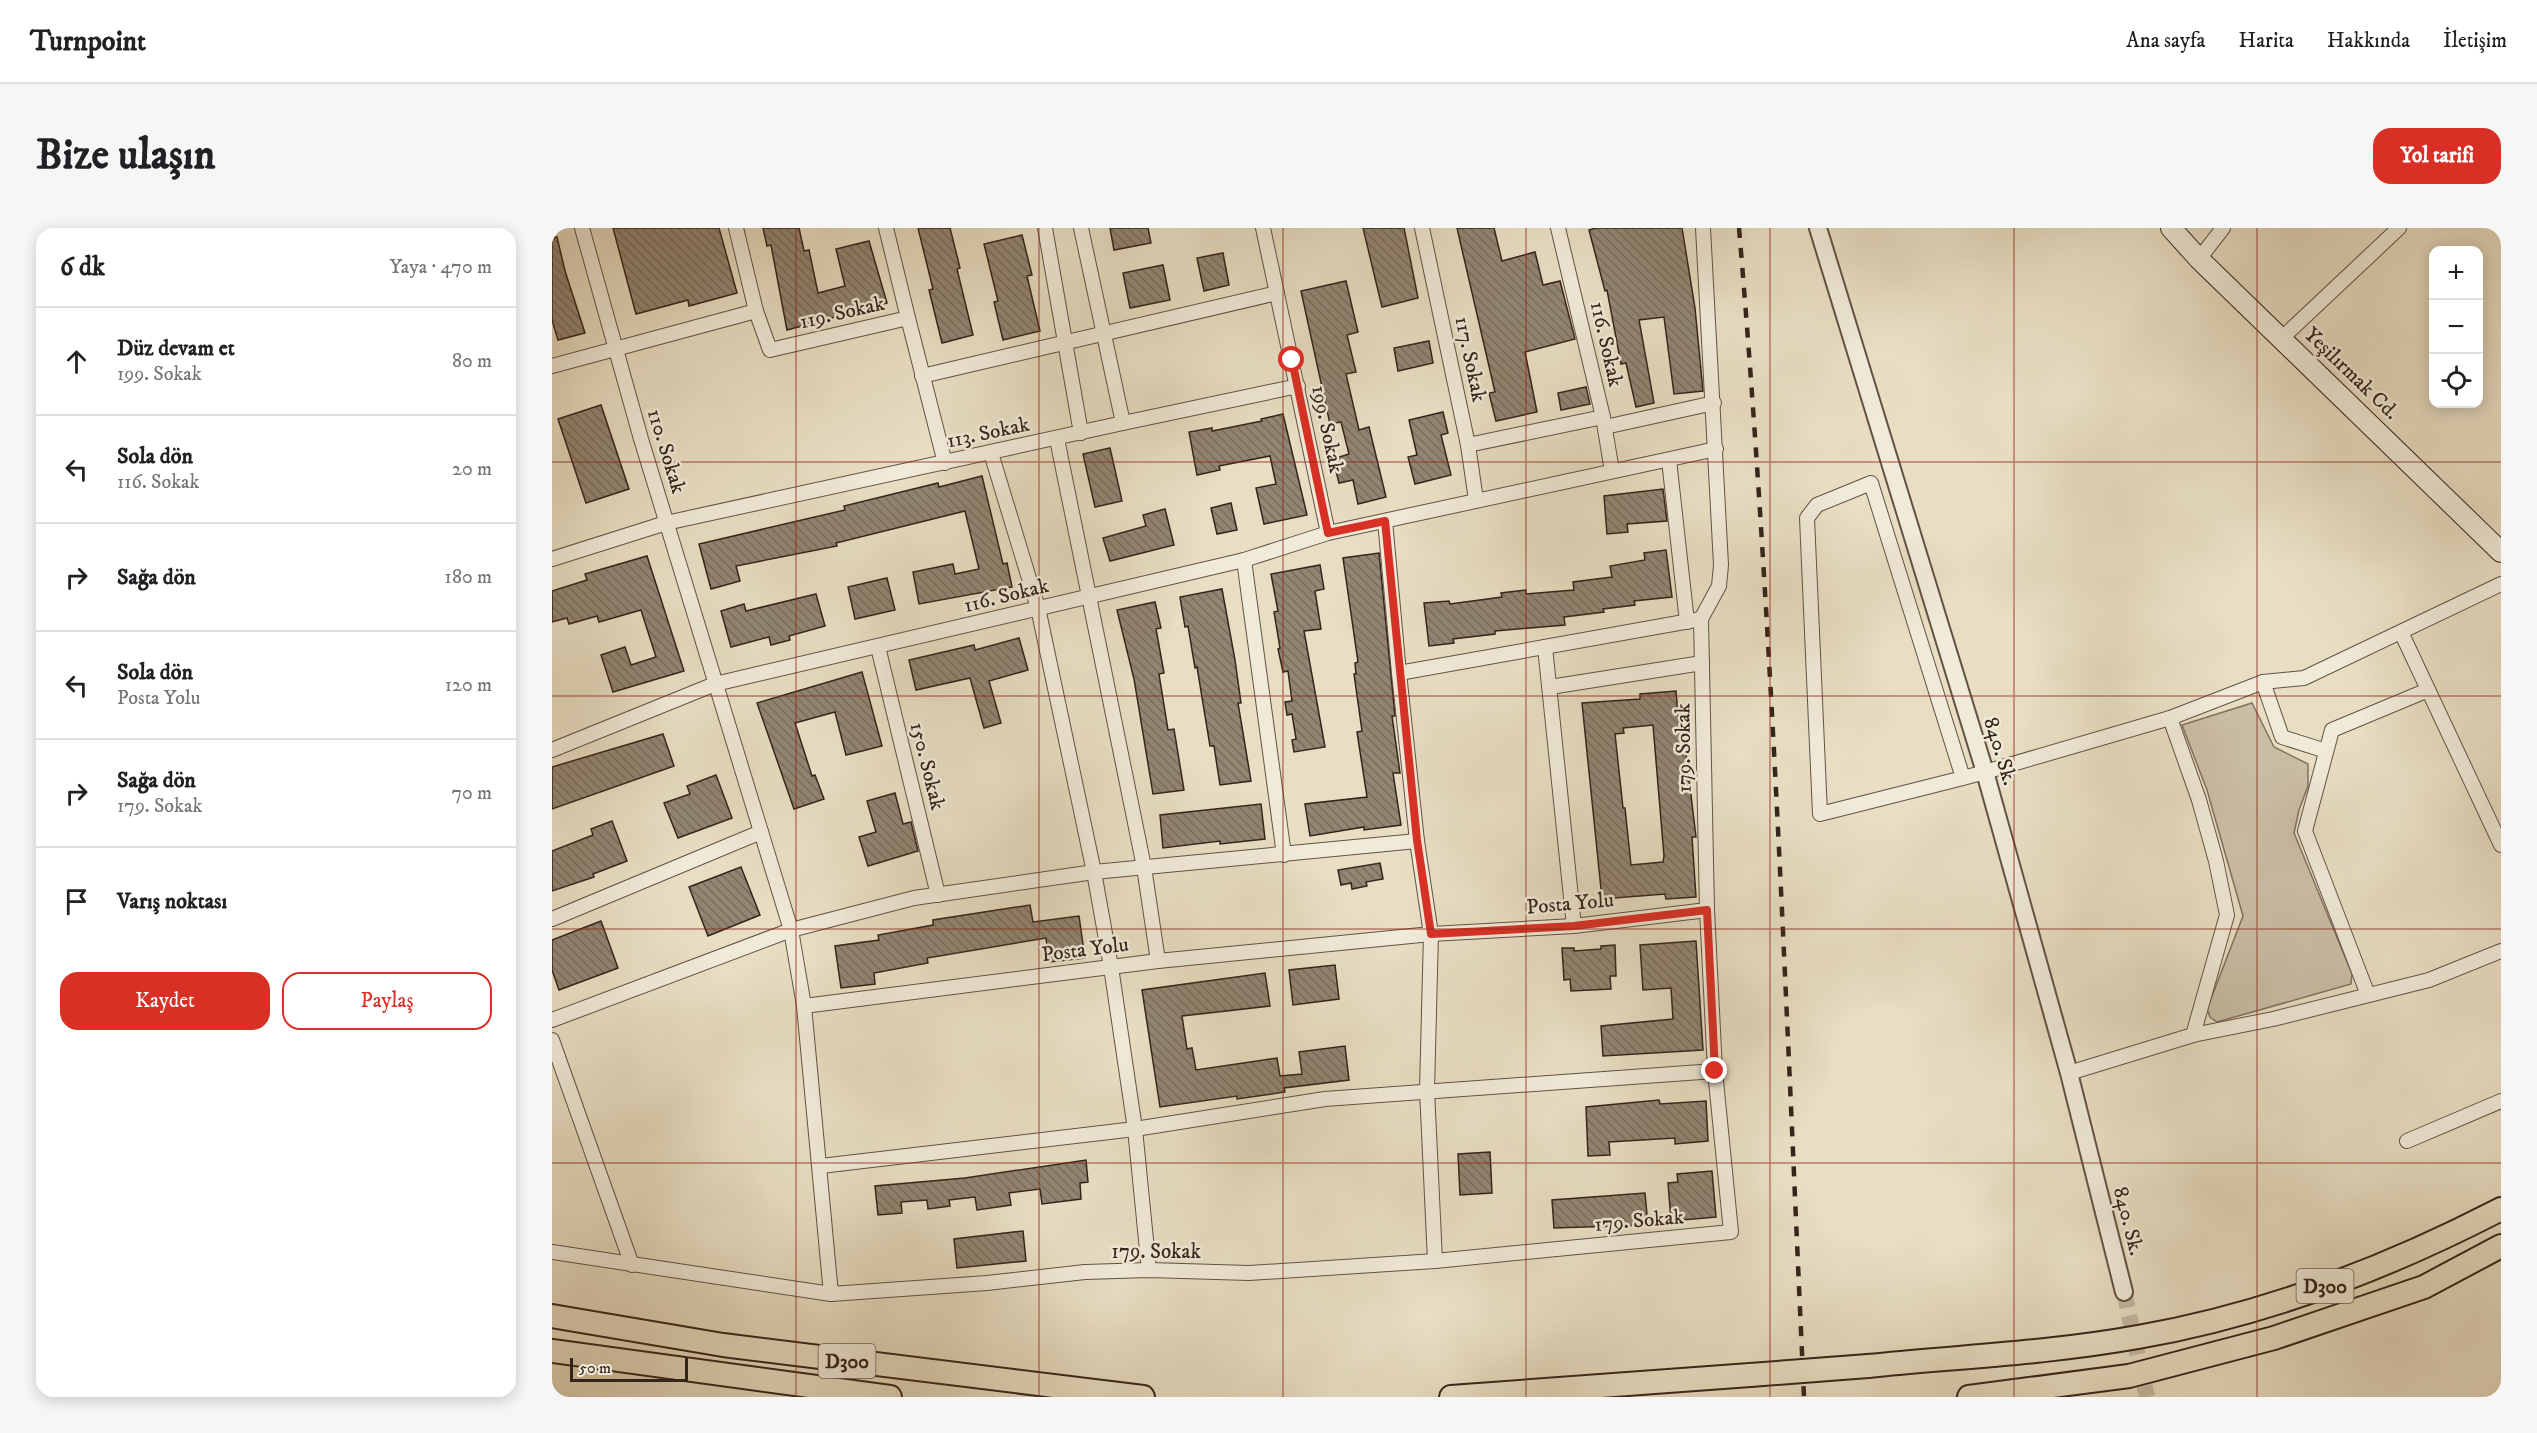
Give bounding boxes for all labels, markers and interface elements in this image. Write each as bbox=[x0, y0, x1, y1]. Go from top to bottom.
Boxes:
text: Turnpoint bbox=[30, 24, 146, 59]
text: Ana sayfa bbox=[2126, 28, 2206, 54]
text: Harita bbox=[2239, 28, 2294, 54]
text: Hakkında bbox=[2327, 28, 2410, 54]
text: İletişim bbox=[2443, 28, 2507, 54]
button: Yol tarifi bbox=[2373, 128, 2501, 184]
text: Bize ulaşın bbox=[36, 130, 216, 182]
map controls bbox=[2429, 246, 2483, 408]
button: + bbox=[2429, 246, 2483, 300]
text: 6 dk bbox=[60, 251, 105, 284]
text: Yaya · 470 m bbox=[389, 255, 492, 280]
street label: 119. Sokak bbox=[797, 290, 888, 335]
street label: 116. Sokak bbox=[1584, 299, 1629, 390]
button: − bbox=[2429, 300, 2483, 354]
street label: 117. Sokak bbox=[1448, 314, 1492, 405]
street label: Yeşilırmak Cd. bbox=[2298, 322, 2404, 425]
text: Düz devam et bbox=[117, 335, 235, 362]
icon: ahead bbox=[60, 345, 93, 378]
route start bbox=[1278, 346, 1304, 372]
text: 80 m bbox=[452, 349, 492, 374]
button: locate bbox=[2429, 354, 2483, 408]
text: 199. Sokak bbox=[117, 362, 202, 387]
street label: 199. Sokak bbox=[1305, 383, 1349, 476]
street label: 110. Sokak bbox=[641, 406, 691, 497]
street label: 113. Sokak bbox=[945, 411, 1032, 454]
text: Sola dön bbox=[117, 443, 193, 470]
icon: left bbox=[60, 453, 93, 486]
text: 20 m bbox=[452, 457, 492, 482]
text: 116. Sokak bbox=[117, 470, 200, 495]
icon: right bbox=[60, 561, 93, 594]
text: Sağa dön bbox=[117, 564, 196, 591]
text: 180 m bbox=[445, 565, 492, 590]
street label: 116. Sokak bbox=[961, 573, 1052, 619]
text: Sola dön bbox=[117, 659, 193, 686]
icon: left bbox=[60, 669, 93, 702]
text: 120 m bbox=[445, 673, 492, 698]
text: Posta Yolu bbox=[117, 686, 200, 711]
street label: 179. Sokak bbox=[1670, 702, 1698, 793]
street label: 840. Sk. bbox=[1977, 714, 2023, 788]
street label: 150. Sokak bbox=[904, 720, 951, 813]
text: Sağa dön bbox=[117, 767, 196, 794]
icon: right bbox=[60, 777, 93, 810]
text: 70 m bbox=[451, 781, 492, 806]
text: 179. Sokak bbox=[117, 794, 202, 819]
icon: arrive bbox=[60, 885, 93, 918]
street label: Posta Yolu bbox=[1525, 887, 1615, 921]
text: Varış noktası bbox=[117, 888, 227, 915]
street label: Posta Yolu bbox=[1040, 932, 1130, 968]
button: Kaydet bbox=[60, 972, 270, 1030]
button: Paylaş bbox=[282, 972, 492, 1030]
route end bbox=[1701, 1057, 1727, 1083]
street label: 840. Sk. bbox=[2107, 1184, 2149, 1258]
street label: 179. Sokak bbox=[1593, 1204, 1685, 1238]
street label: 179. Sokak bbox=[1111, 1239, 1201, 1265]
road number: D300 bbox=[2296, 1269, 2354, 1303]
road number: D300 bbox=[818, 1344, 876, 1378]
scale bar bbox=[570, 1355, 688, 1382]
text: 50 m bbox=[579, 1358, 611, 1378]

